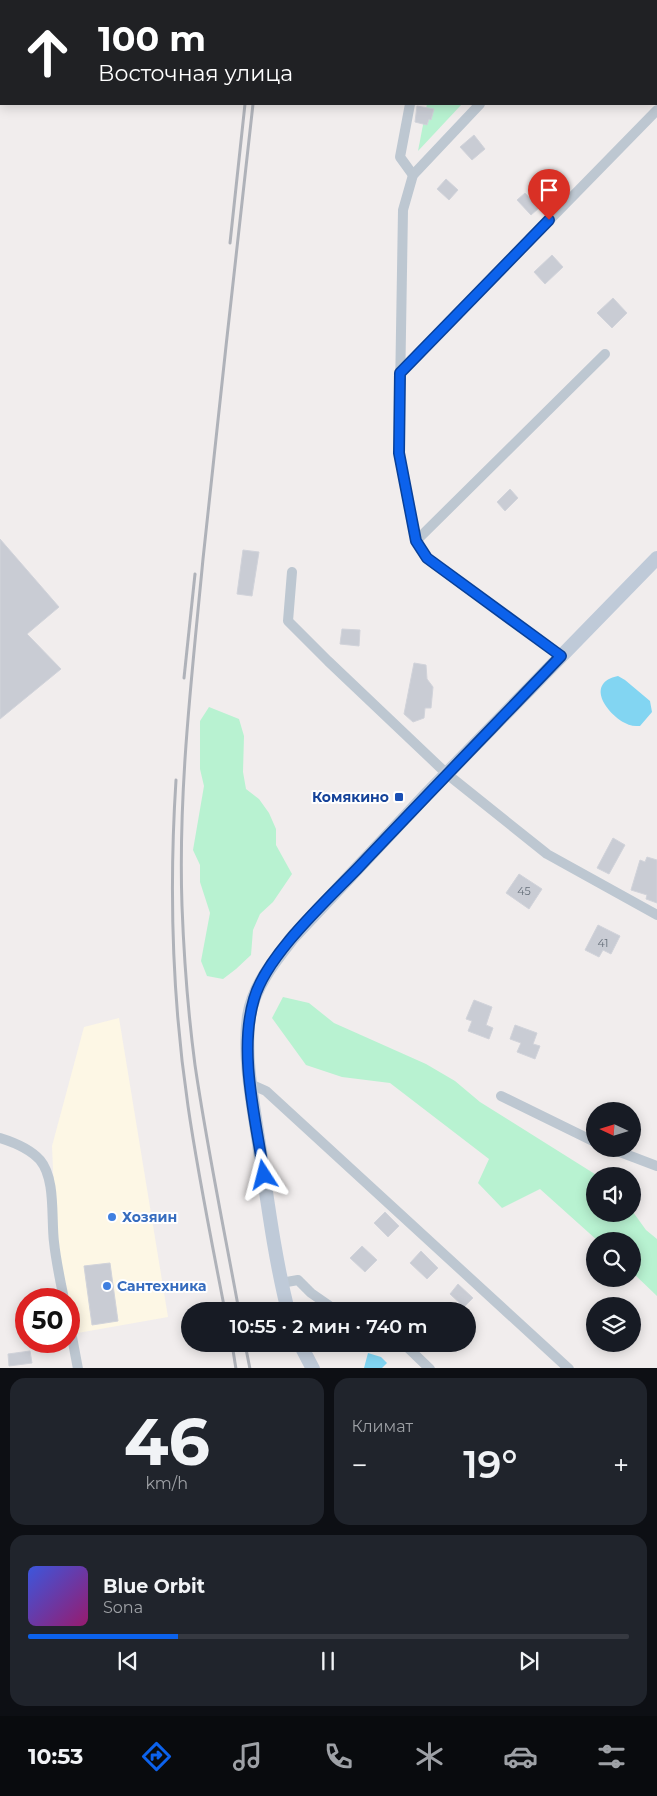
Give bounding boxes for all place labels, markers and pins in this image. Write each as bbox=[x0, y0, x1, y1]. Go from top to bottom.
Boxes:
pin bbox=[528, 169, 570, 220]
place label: Комякино bbox=[312, 788, 389, 806]
marker: Комякино bbox=[393, 791, 405, 803]
place label: Хозяин bbox=[122, 1208, 177, 1226]
marker: Хозяин bbox=[106, 1211, 118, 1223]
place label: Сантехника bbox=[117, 1277, 207, 1295]
marker: Сантехника bbox=[101, 1280, 113, 1292]

